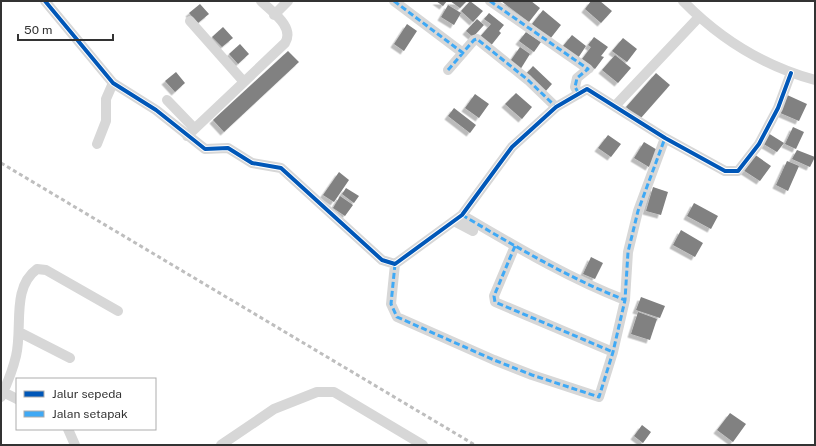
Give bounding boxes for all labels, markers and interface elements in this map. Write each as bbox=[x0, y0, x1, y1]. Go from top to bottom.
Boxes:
scale bar bbox=[18, 16, 113, 42]
text: 50 m bbox=[24, 23, 52, 37]
legend bbox=[16, 378, 156, 430]
text: Jalur sepeda bbox=[52, 387, 122, 401]
text: Jalan setapak bbox=[52, 407, 128, 421]

